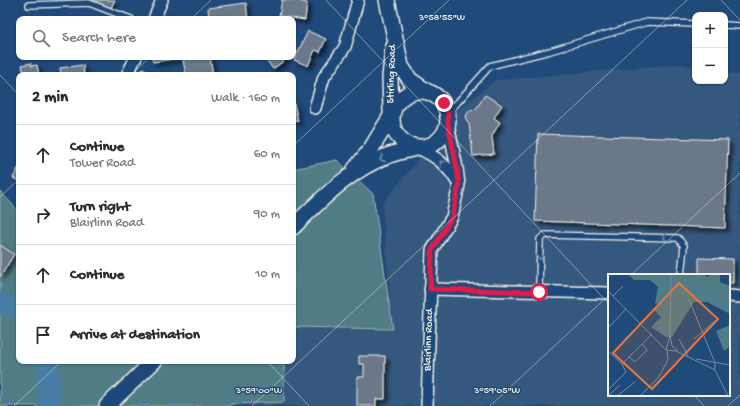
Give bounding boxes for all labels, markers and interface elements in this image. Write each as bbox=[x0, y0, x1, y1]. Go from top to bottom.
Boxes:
text: 3°58'55"W bbox=[418, 12, 466, 24]
map controls bbox=[692, 12, 728, 84]
button: + bbox=[692, 12, 728, 48]
search box bbox=[16, 16, 296, 60]
icon: search bbox=[30, 27, 52, 49]
text: Search here bbox=[62, 29, 136, 47]
street label: Stirling Road bbox=[385, 43, 399, 104]
button: − bbox=[692, 48, 728, 84]
text: 2 min bbox=[32, 88, 68, 108]
text: Walk · 160 m bbox=[211, 91, 280, 106]
route end bbox=[435, 94, 453, 112]
text: Continue bbox=[70, 138, 124, 156]
icon: ahead bbox=[32, 144, 54, 166]
text: 60 m bbox=[254, 147, 280, 162]
one-way arrow bbox=[378, 154, 386, 162]
text: Tower Road bbox=[70, 156, 135, 171]
one-way arrow bbox=[439, 160, 447, 168]
text: Turn right bbox=[70, 198, 130, 216]
icon: right bbox=[32, 204, 54, 226]
text: 90 m bbox=[254, 207, 280, 222]
text: Blairlinn Road bbox=[70, 216, 144, 231]
one-way arrow bbox=[662, 233, 668, 241]
one-way arrow bbox=[536, 254, 544, 260]
icon: ahead bbox=[32, 264, 54, 286]
text: Continue bbox=[70, 266, 124, 284]
text: 10 m bbox=[255, 267, 280, 282]
inset map bbox=[608, 274, 730, 396]
route start bbox=[530, 283, 548, 301]
street label: Blairlinn Road bbox=[422, 307, 436, 372]
icon: arrive bbox=[32, 324, 54, 346]
text: Arrive at destination bbox=[70, 326, 200, 344]
text: 3°59'00"W bbox=[235, 385, 283, 397]
text: 3°59'05"W bbox=[473, 385, 521, 397]

